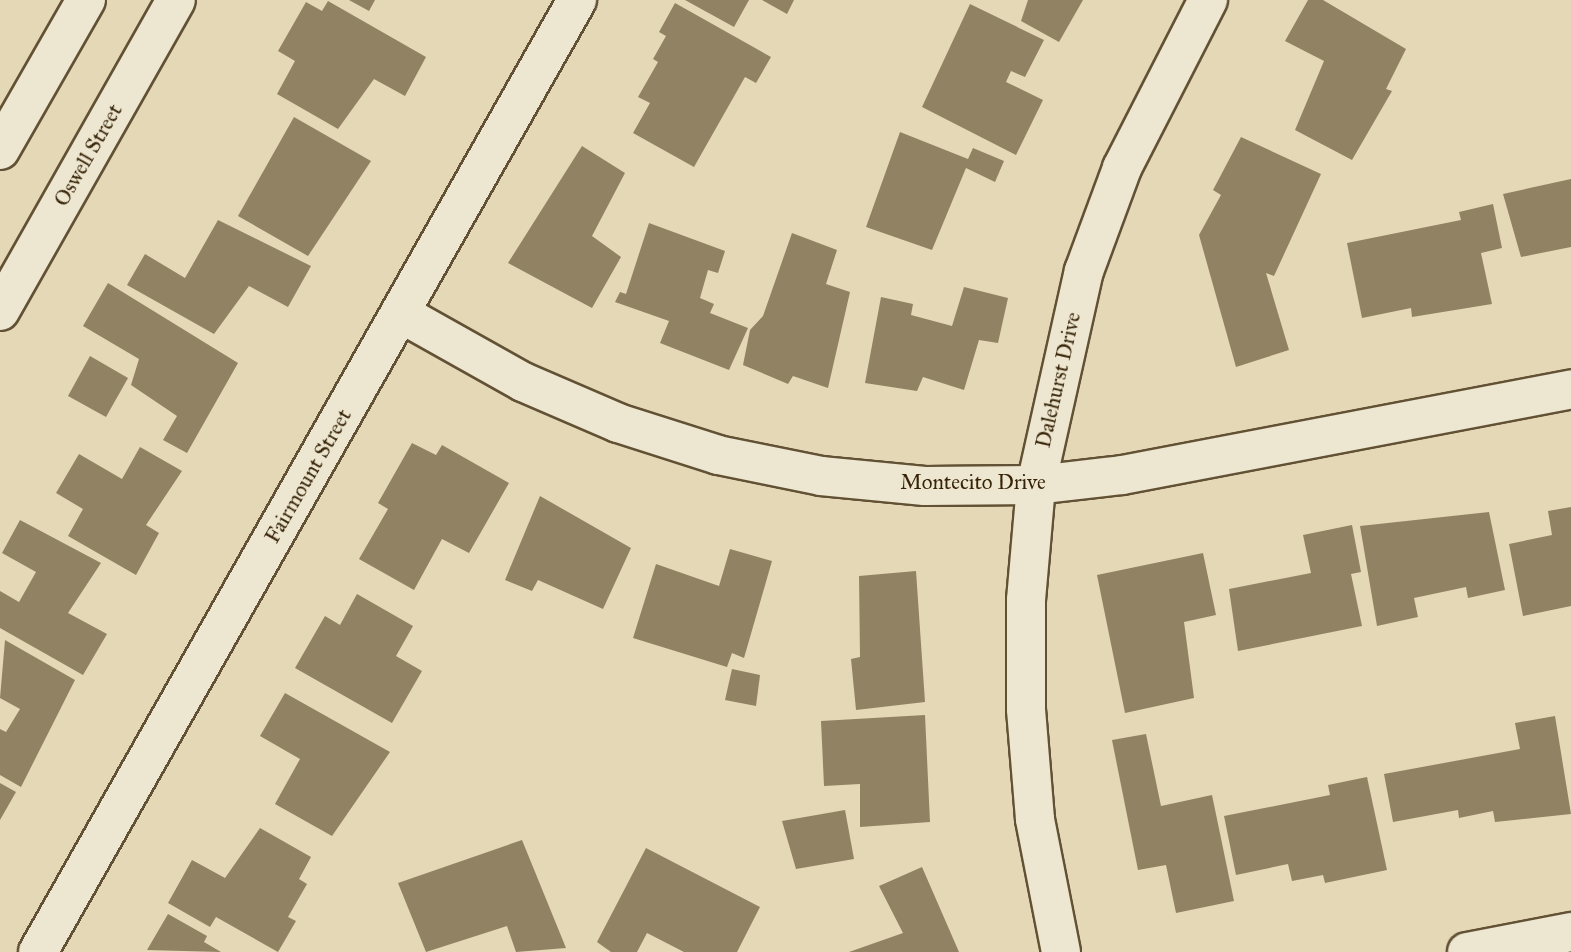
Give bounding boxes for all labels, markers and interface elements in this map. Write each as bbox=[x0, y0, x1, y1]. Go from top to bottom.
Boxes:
street label: Oswell Street bbox=[49, 99, 127, 211]
street label: Dalehurst Drive bbox=[1030, 310, 1086, 450]
street label: Fairmount Street bbox=[259, 404, 357, 548]
street label: Montecito Drive bbox=[900, 469, 1046, 495]

